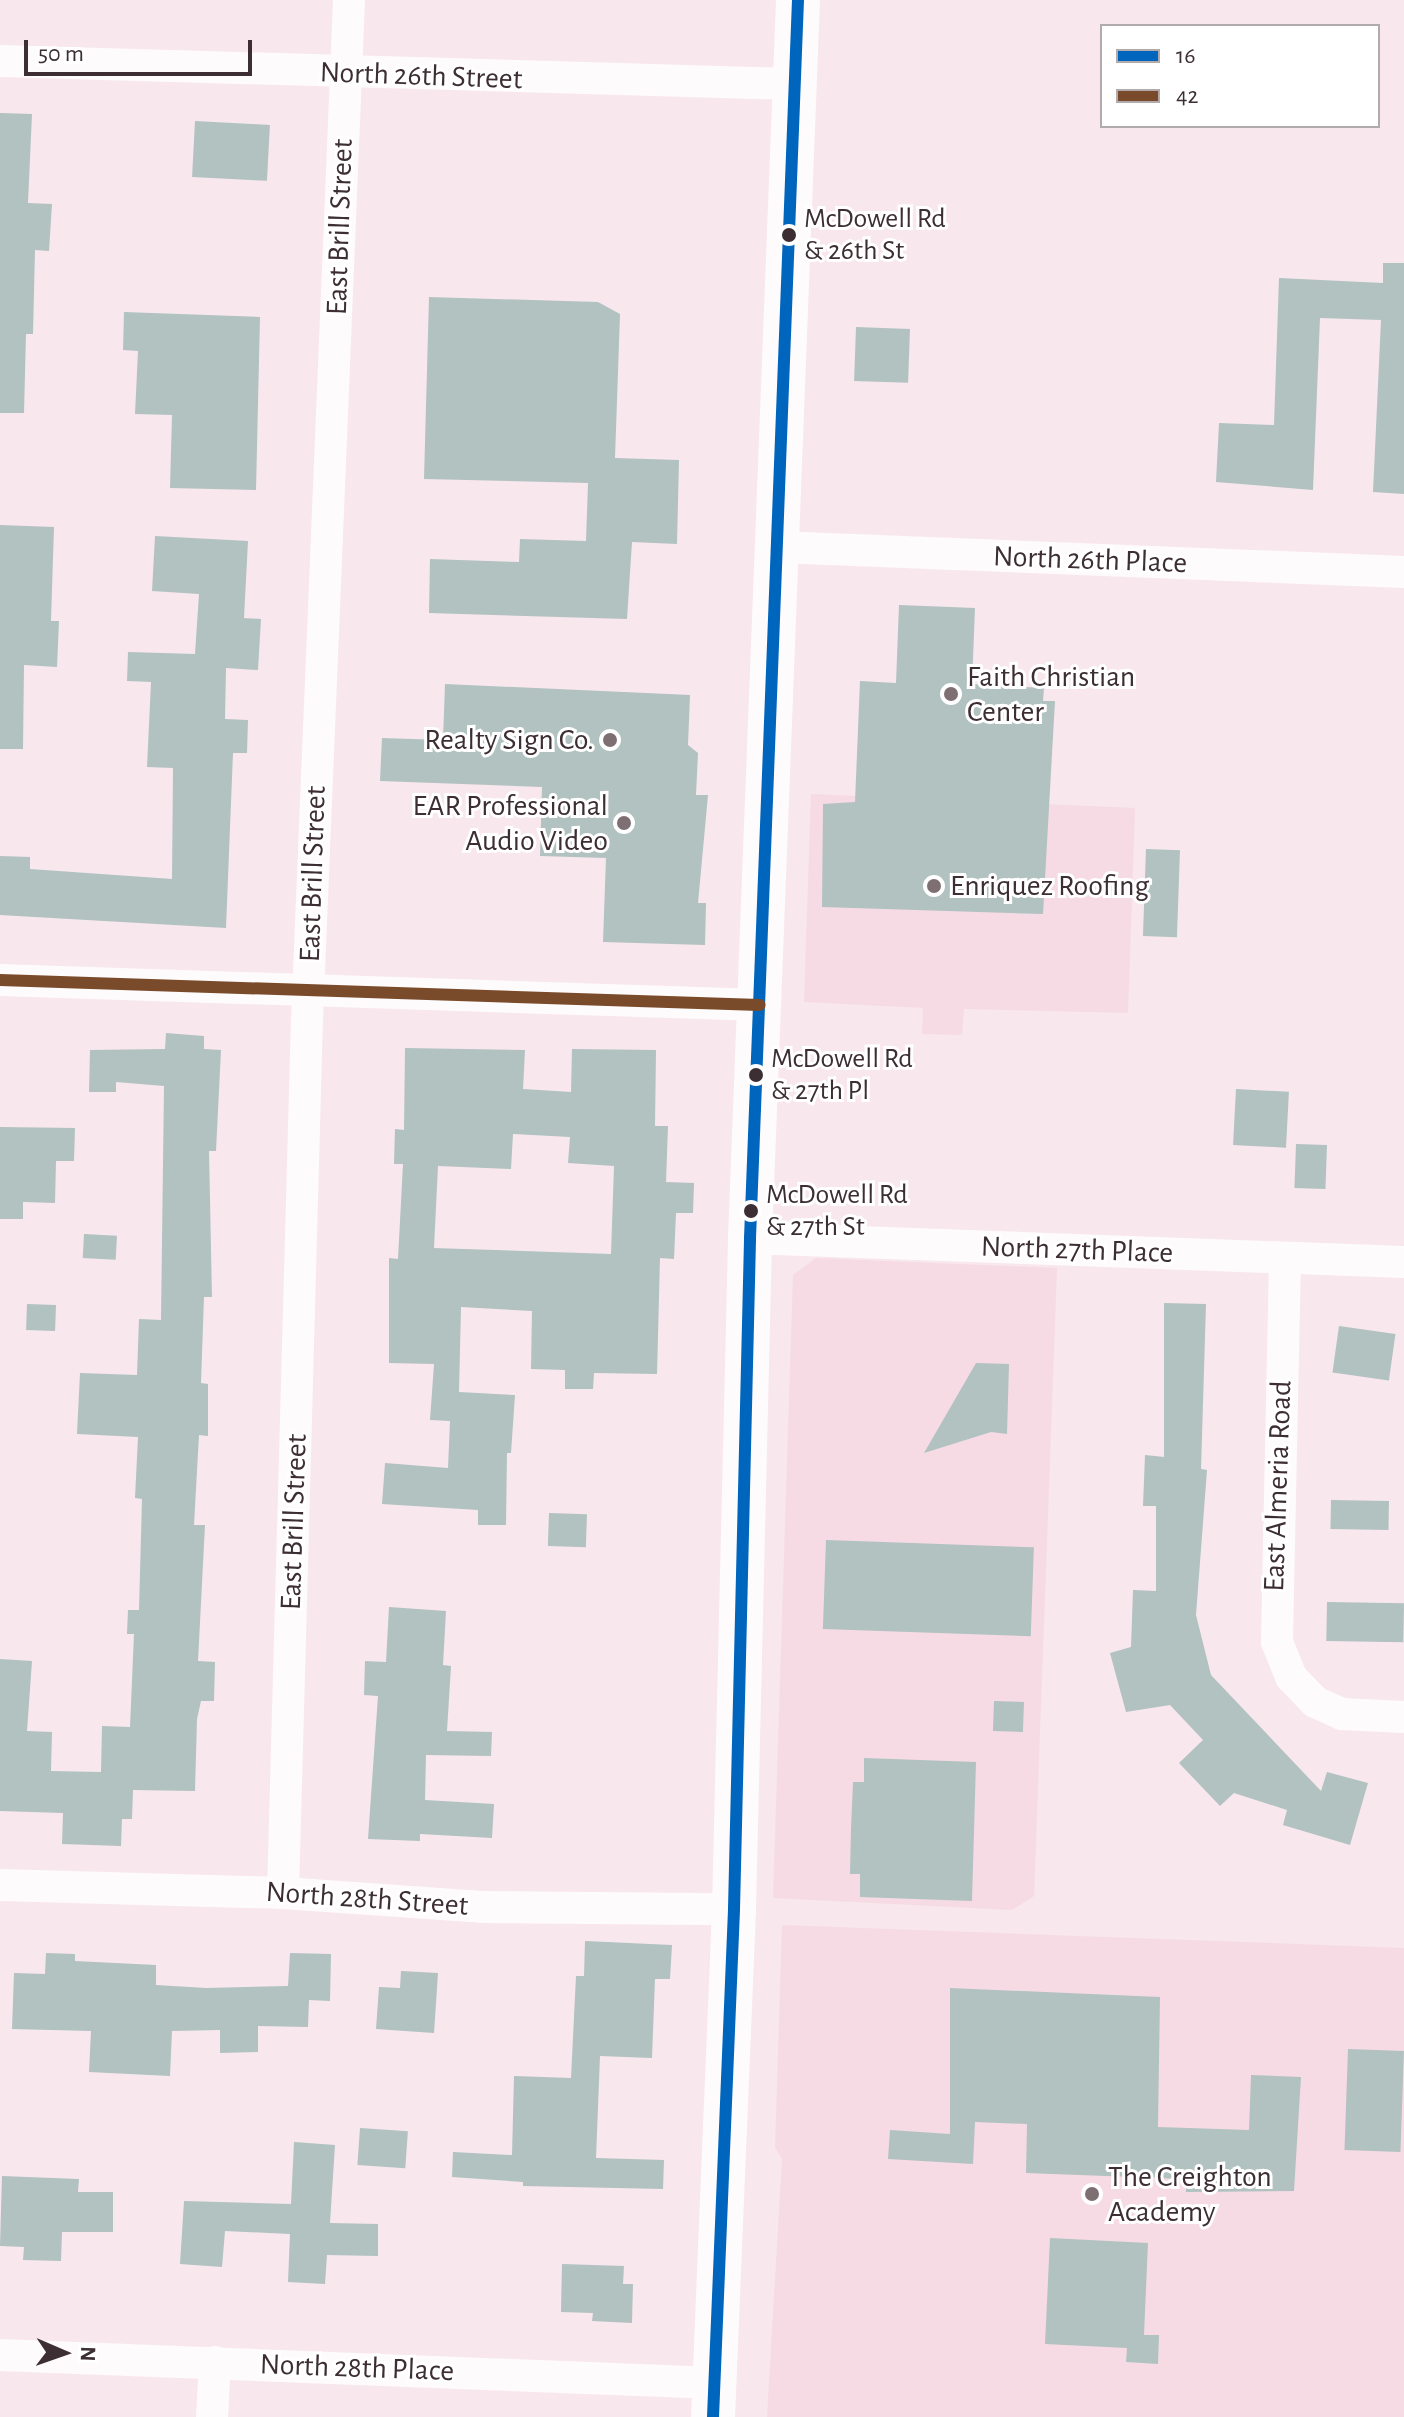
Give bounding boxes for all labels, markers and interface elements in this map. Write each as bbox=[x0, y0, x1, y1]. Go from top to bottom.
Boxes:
scale bar bbox=[28, 24, 256, 74]
legend bbox=[1100, 24, 1380, 128]
text: 50 m bbox=[38, 42, 84, 66]
text: 16 bbox=[1176, 44, 1196, 68]
street label: North 26th Street bbox=[319, 54, 523, 98]
text: 42 bbox=[1176, 84, 1198, 108]
street label: East Brill Street bbox=[319, 138, 361, 316]
place label: McDowell Rd & 26th St bbox=[804, 202, 946, 268]
marker: McDowell Rd & 26th St bbox=[781, 227, 797, 243]
street label: North 26th Place bbox=[992, 539, 1188, 581]
place label: Faith Christian Center bbox=[967, 659, 1135, 730]
marker: Faith Christian Center bbox=[942, 685, 960, 703]
place label: Realty Sign Co. bbox=[424, 722, 594, 758]
marker: Realty Sign Co. bbox=[601, 731, 619, 749]
street label: East Brill Street bbox=[292, 785, 334, 963]
place label: EAR Professional Audio Video bbox=[413, 788, 608, 858]
marker: EAR Professional Audio Video bbox=[615, 814, 633, 832]
place label: Enriquez Roofing bbox=[950, 868, 1149, 904]
marker: Enriquez Roofing bbox=[925, 877, 943, 895]
place label: McDowell Rd & 27th Pl bbox=[771, 1042, 913, 1108]
marker: McDowell Rd & 27th Pl bbox=[748, 1067, 764, 1083]
place label: McDowell Rd & 27th St bbox=[766, 1178, 908, 1244]
marker: McDowell Rd & 27th St bbox=[743, 1203, 759, 1219]
street label: North 27th Place bbox=[980, 1229, 1174, 1271]
street label: East Almeria Road bbox=[1256, 1380, 1300, 1592]
street label: East Brill Street bbox=[273, 1433, 315, 1611]
street label: North 28th Street bbox=[265, 1874, 469, 1924]
place label: The Creighton Academy bbox=[1108, 2159, 1272, 2230]
marker: The Creighton Academy bbox=[1083, 2185, 1101, 2203]
north arrow bbox=[24, 2313, 104, 2393]
text: N bbox=[77, 2346, 99, 2362]
street label: North 28th Place bbox=[259, 2347, 455, 2389]

